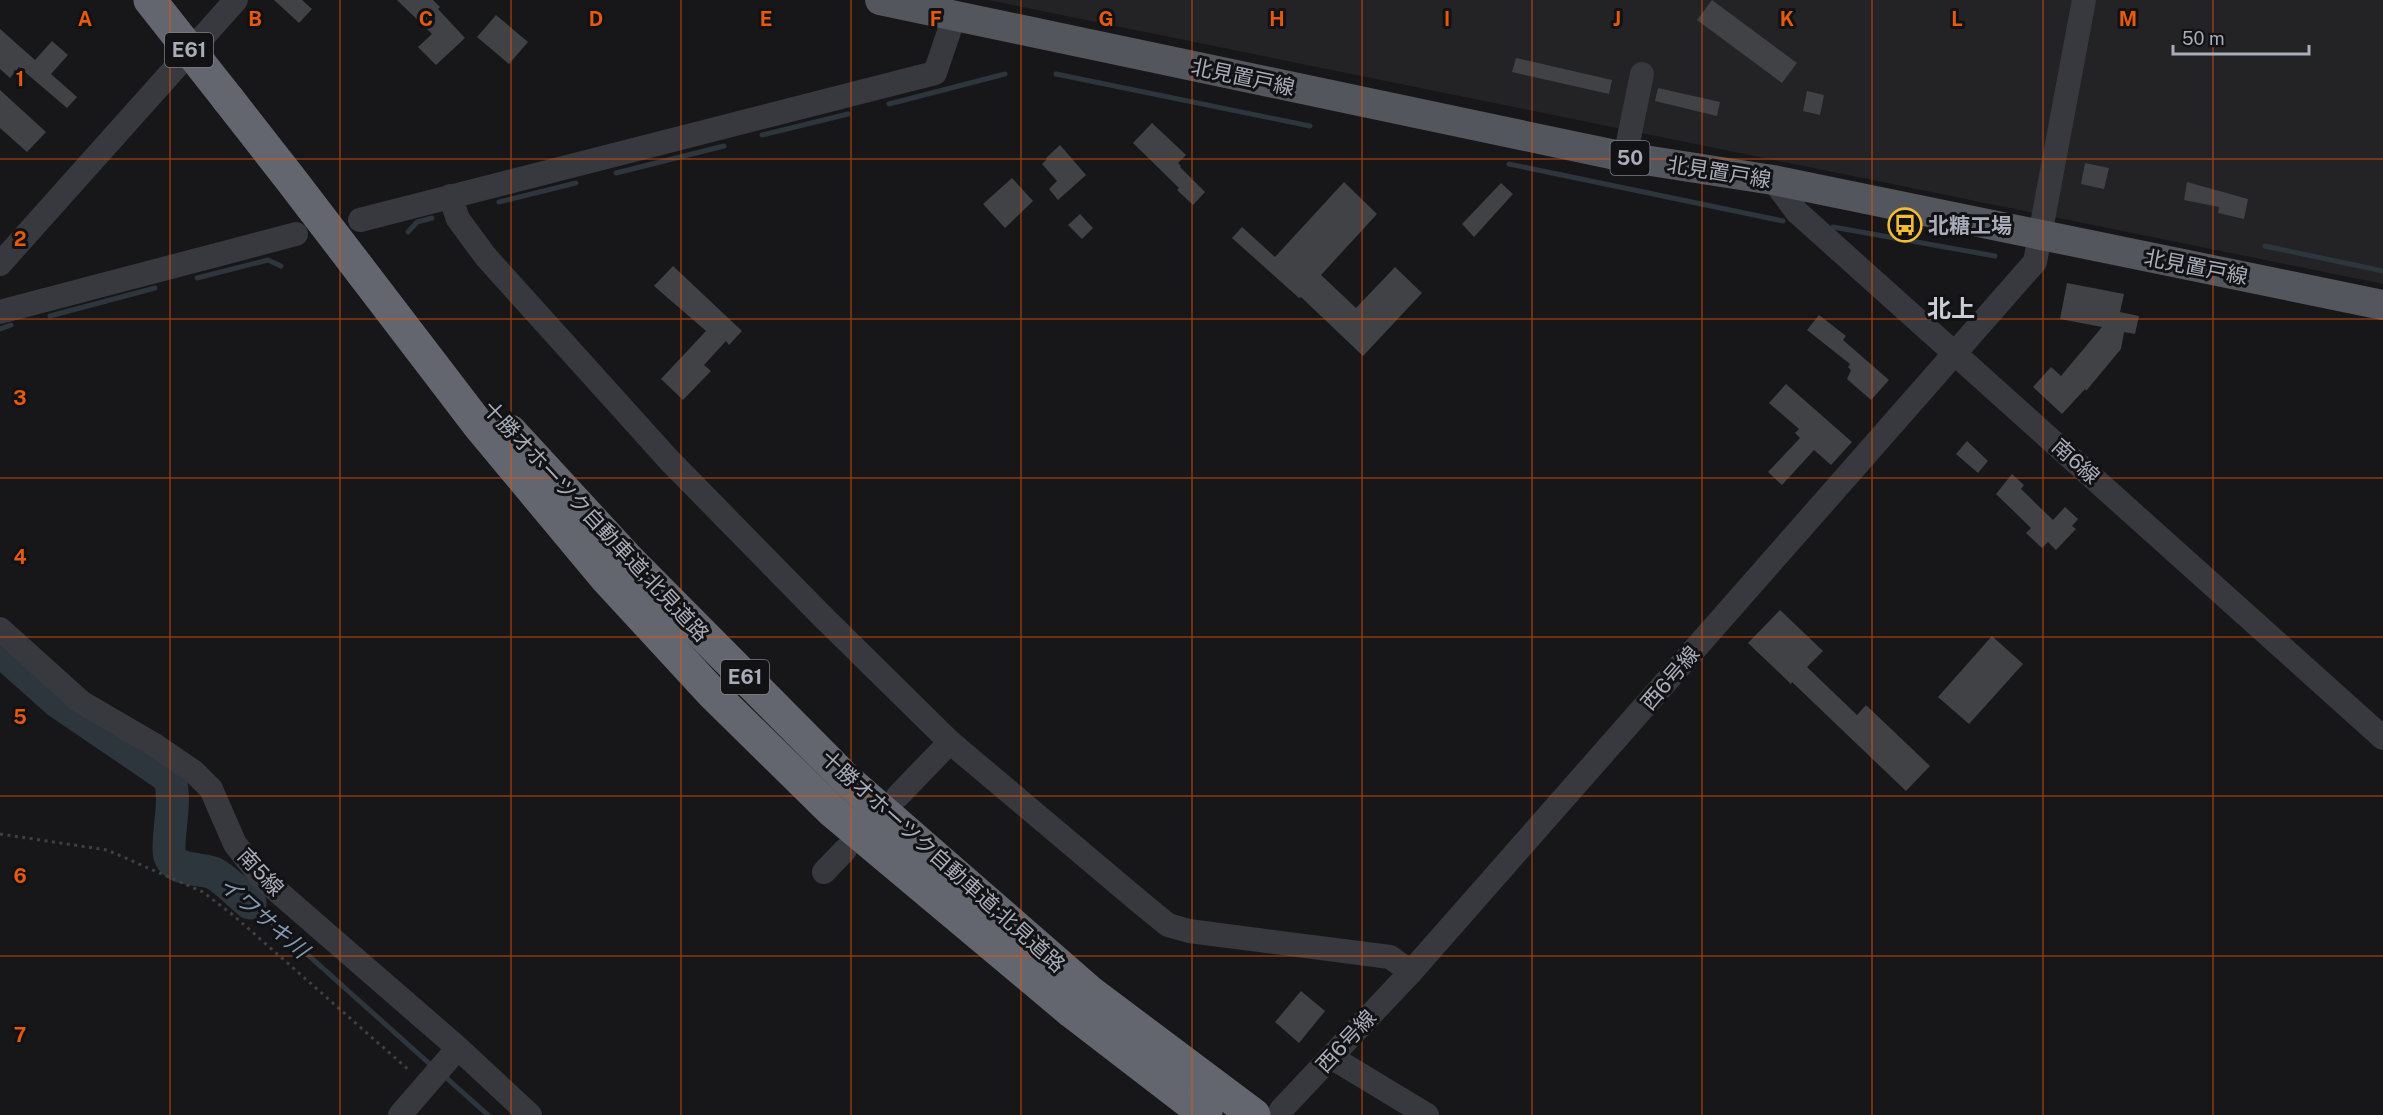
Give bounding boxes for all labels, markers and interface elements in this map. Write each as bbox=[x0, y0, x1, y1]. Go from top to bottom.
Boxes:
text: A bbox=[78, 7, 92, 31]
text: B bbox=[248, 7, 262, 31]
text: C bbox=[419, 7, 433, 31]
text: D bbox=[589, 7, 603, 31]
text: E bbox=[760, 7, 772, 31]
text: F bbox=[930, 7, 942, 31]
text: G bbox=[1098, 7, 1114, 31]
text: H bbox=[1269, 7, 1285, 31]
text: I bbox=[1444, 7, 1450, 31]
text: J bbox=[1613, 7, 1621, 31]
text: K bbox=[1780, 7, 1794, 31]
text: L bbox=[1951, 7, 1963, 31]
text: M bbox=[2119, 7, 2137, 31]
scale bar bbox=[2173, 18, 2310, 56]
text: 50 m bbox=[2182, 28, 2225, 49]
road number: E61 bbox=[165, 33, 213, 67]
street label: 北見置戸線 bbox=[1189, 54, 1297, 100]
text: 1 bbox=[16, 67, 24, 91]
road number: 50 bbox=[1610, 141, 1650, 175]
street label: 北見置戸線 bbox=[1665, 151, 1773, 193]
bus stop icon: 北糖工場 bbox=[1887, 207, 1923, 243]
place label: 北糖工場 bbox=[1928, 213, 2012, 238]
text: 2 bbox=[14, 227, 26, 251]
street label: 北見置戸線 bbox=[2142, 245, 2250, 289]
district label: 北上 bbox=[1927, 294, 1975, 322]
text: 3 bbox=[13, 386, 27, 410]
street label: 十勝オホーツク自動車道;北見道路 bbox=[478, 396, 714, 646]
street label: 南6線 bbox=[2047, 433, 2105, 489]
text: 4 bbox=[13, 545, 27, 569]
street label: 西6号線 bbox=[1636, 641, 1704, 715]
road number: E61 bbox=[721, 660, 769, 694]
text: 5 bbox=[13, 705, 27, 729]
street label: 十勝オホーツク自動車道;北見道路 bbox=[816, 745, 1070, 977]
street label: 南5線 bbox=[233, 843, 289, 901]
text: 6 bbox=[13, 864, 27, 888]
water label: イワサキ川 bbox=[214, 871, 316, 964]
street label: 西6号線 bbox=[1311, 1005, 1381, 1077]
text: 7 bbox=[14, 1023, 26, 1047]

